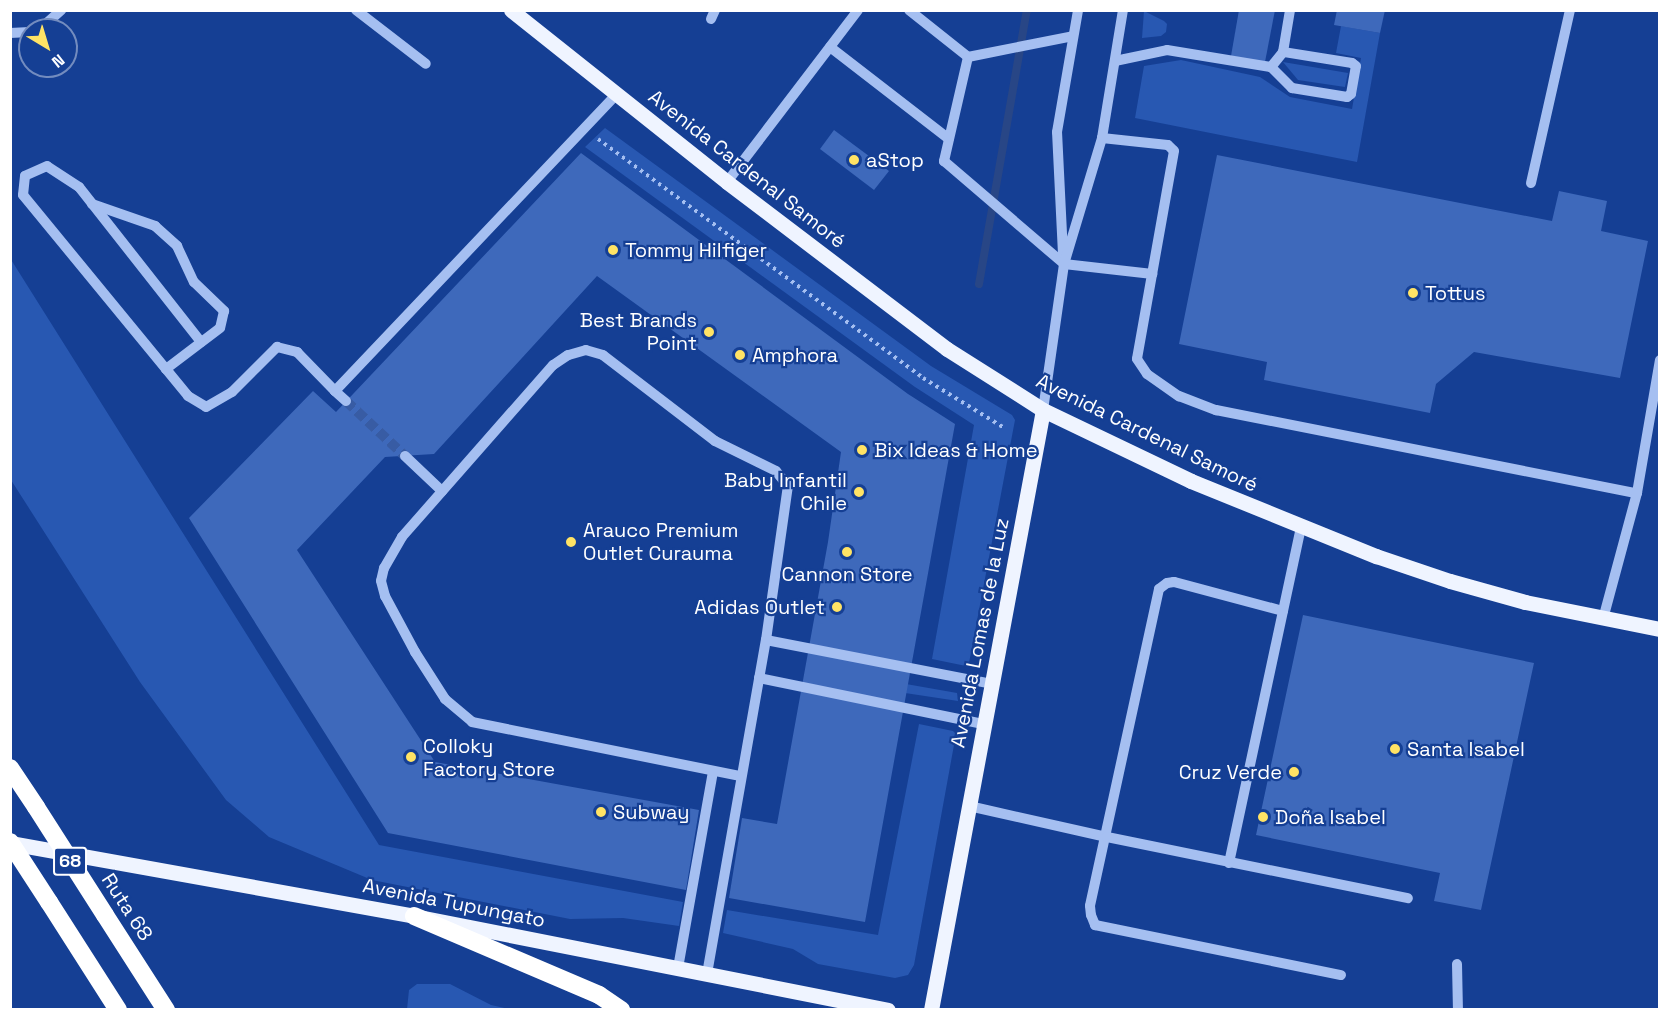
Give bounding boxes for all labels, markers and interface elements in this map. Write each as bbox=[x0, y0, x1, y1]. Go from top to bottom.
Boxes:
north arrow bbox=[18, 18, 78, 78]
text: N bbox=[47, 49, 69, 73]
street label: Avenida Cardenal Samoré bbox=[644, 85, 850, 253]
place label: aStop bbox=[866, 148, 924, 172]
marker: aStop bbox=[847, 153, 861, 167]
place label: Tommy Hilfiger bbox=[625, 238, 767, 262]
marker: Tommy Hilfiger bbox=[606, 243, 620, 257]
place label: Tottus bbox=[1425, 281, 1486, 305]
marker: Tottus bbox=[1406, 286, 1420, 300]
place label: Best Brands Point bbox=[580, 308, 697, 355]
marker: Best Brands Point bbox=[702, 325, 716, 339]
place label: Amphora bbox=[752, 343, 838, 367]
marker: Amphora bbox=[733, 348, 747, 362]
street label: Avenida Cardenal Samoré bbox=[1032, 369, 1262, 497]
place label: Bix Ideas & Home bbox=[874, 438, 1038, 462]
marker: Bix Ideas & Home bbox=[855, 443, 869, 457]
place label: Baby Infantil Chile bbox=[724, 468, 847, 515]
marker: Baby Infantil Chile bbox=[852, 485, 866, 499]
street label: Avenida Lomas de la Luz bbox=[946, 516, 1014, 750]
place label: Arauco Premium Outlet Curauma bbox=[583, 518, 738, 565]
marker: Arauco Premium Outlet Curauma bbox=[564, 535, 578, 549]
marker: Cannon Store bbox=[840, 545, 854, 559]
place label: Cannon Store bbox=[781, 562, 913, 586]
place label: Adidas Outlet bbox=[694, 595, 825, 619]
marker: Adidas Outlet bbox=[830, 600, 844, 614]
place label: Colloky Factory Store bbox=[423, 734, 555, 781]
place label: Santa Isabel bbox=[1407, 737, 1525, 761]
marker: Santa Isabel bbox=[1388, 742, 1402, 756]
marker: Colloky Factory Store bbox=[404, 750, 418, 764]
place label: Cruz Verde bbox=[1178, 760, 1282, 784]
marker: Cruz Verde bbox=[1287, 765, 1301, 779]
place label: Subway bbox=[613, 800, 690, 824]
marker: Subway bbox=[594, 805, 608, 819]
place label: Doña Isabel bbox=[1275, 805, 1386, 829]
marker: Doña Isabel bbox=[1256, 810, 1270, 824]
road number: 68 bbox=[52, 846, 88, 876]
street label: Ruta 68 bbox=[96, 869, 158, 945]
street label: Avenida Tupungato bbox=[360, 873, 548, 933]

